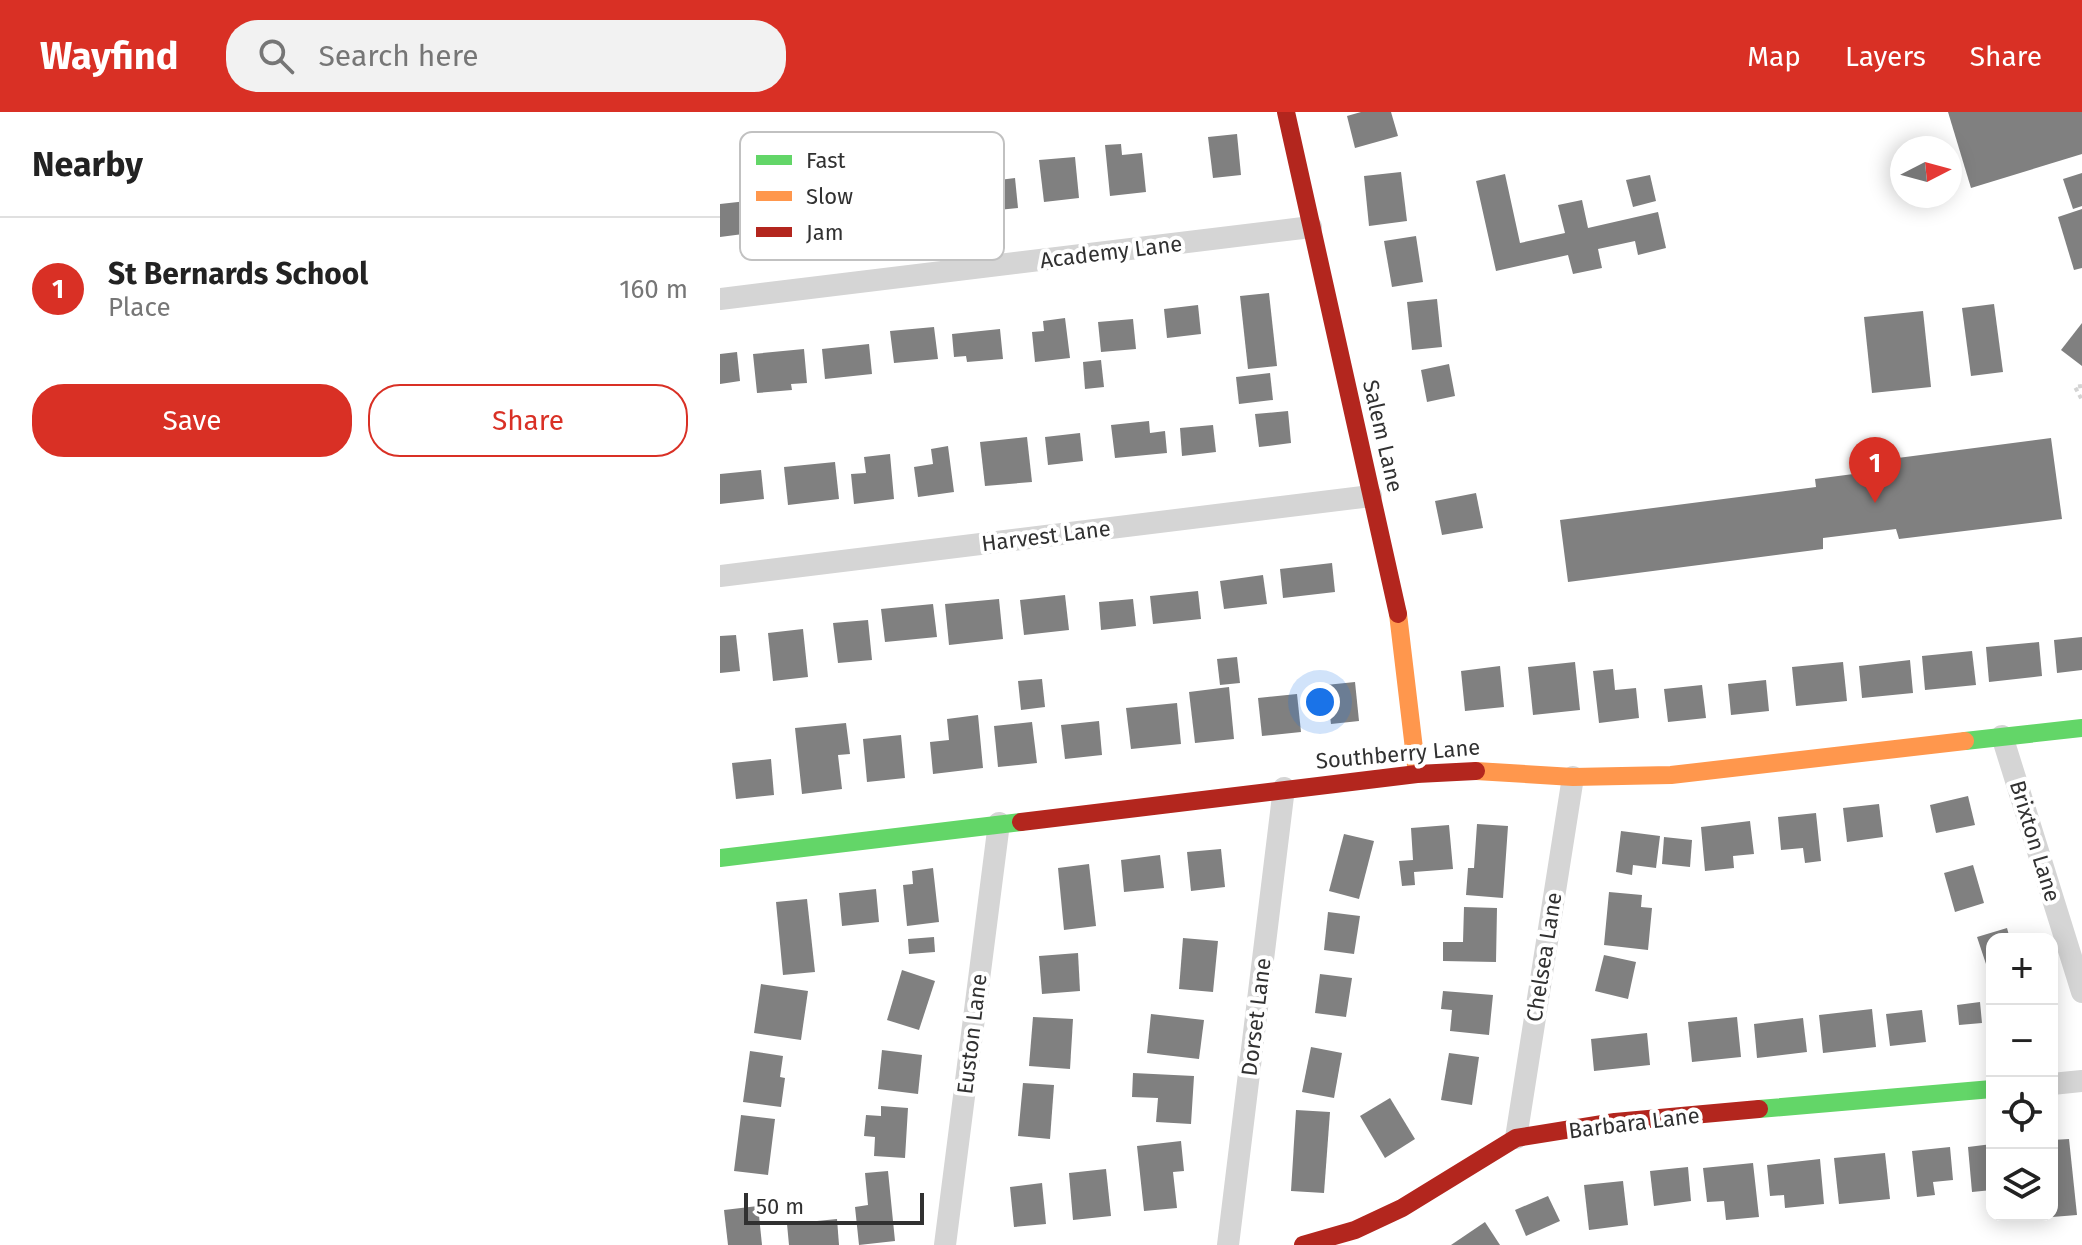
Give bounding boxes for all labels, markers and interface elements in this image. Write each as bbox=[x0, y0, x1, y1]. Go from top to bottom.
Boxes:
search box bbox=[226, 20, 786, 92]
text: Wayfind bbox=[40, 33, 178, 79]
icon: search bbox=[254, 34, 298, 78]
text: Search here bbox=[318, 38, 479, 74]
text: Map bbox=[1747, 40, 1801, 73]
text: Layers bbox=[1845, 40, 1926, 73]
text: Share bbox=[1970, 40, 2042, 73]
legend bbox=[740, 132, 1004, 260]
north arrow bbox=[1890, 136, 1962, 208]
text: Nearby bbox=[32, 144, 143, 185]
text: Fast bbox=[806, 147, 846, 174]
text: Slow bbox=[806, 183, 853, 210]
text: Jam bbox=[806, 219, 844, 246]
street label: Academy Lane bbox=[1038, 230, 1184, 274]
text: St Bernards School bbox=[108, 256, 368, 292]
text: 1 bbox=[52, 274, 64, 305]
text: 160 m bbox=[619, 274, 688, 305]
text: Place bbox=[108, 292, 171, 323]
street label: Salem Lane bbox=[1357, 377, 1409, 495]
button: Save bbox=[32, 384, 352, 457]
button: Share bbox=[368, 384, 688, 457]
pin: 1 bbox=[1849, 437, 1901, 503]
street label: Harvest Lane bbox=[980, 515, 1112, 557]
your location bbox=[1300, 682, 1340, 722]
street label: Southberry Lane bbox=[1315, 733, 1481, 775]
street label: Brixton Lane bbox=[2004, 777, 2066, 905]
street label: Chelsea Lane bbox=[1520, 890, 1568, 1024]
map controls bbox=[1986, 933, 2058, 1221]
button: + bbox=[1986, 933, 2058, 1005]
street label: Dorset Lane bbox=[1235, 956, 1277, 1078]
street label: Euston Lane bbox=[951, 972, 993, 1096]
button: − bbox=[1986, 1005, 2058, 1077]
button: locate bbox=[1986, 1077, 2058, 1149]
street label: Barbara Lane bbox=[1567, 1102, 1701, 1144]
button: layers bbox=[1986, 1149, 2058, 1221]
scale bar bbox=[744, 1189, 924, 1225]
text: 50 m bbox=[756, 1193, 804, 1220]

